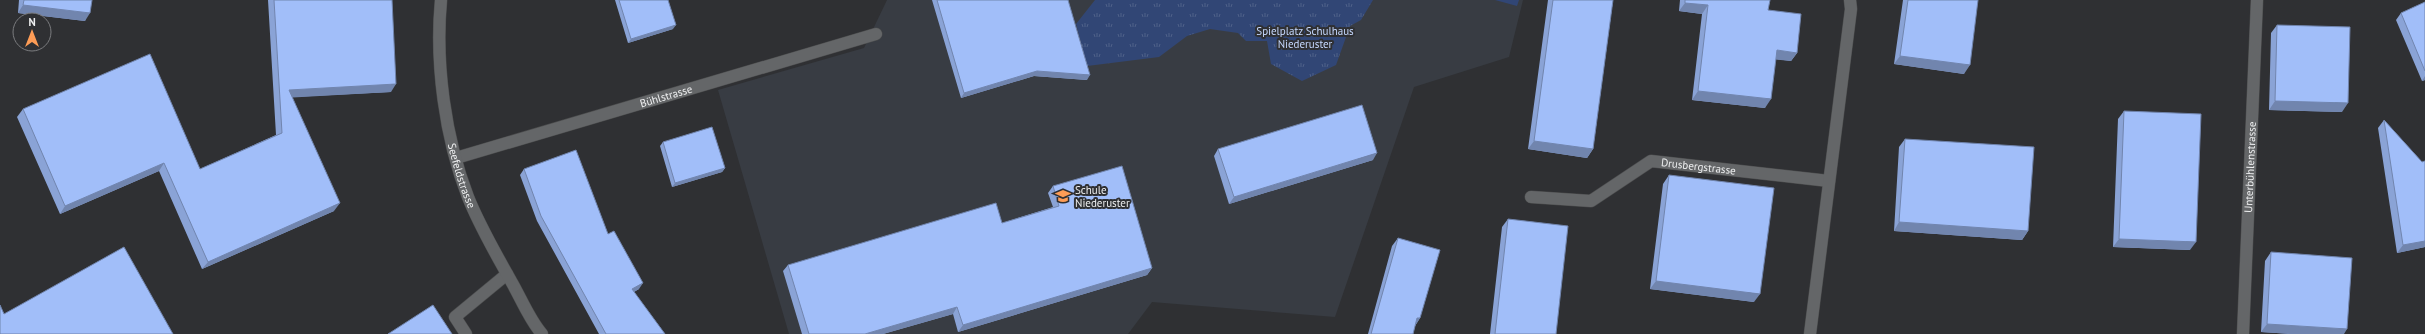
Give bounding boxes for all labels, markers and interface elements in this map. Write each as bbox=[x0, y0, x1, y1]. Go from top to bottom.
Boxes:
north arrow bbox=[12, 12, 52, 52]
text: N bbox=[28, 15, 36, 29]
park label: Spielplatz Schulhaus Niederuster bbox=[1256, 24, 1354, 51]
street label: Bühlstrasse bbox=[638, 82, 694, 110]
street label: Unterbühlenstrasse bbox=[2241, 121, 2259, 213]
street label: Seefeldstrasse bbox=[445, 142, 479, 211]
street label: Drusbergstrasse bbox=[1660, 155, 1737, 178]
place label: Schule Niederuster bbox=[1075, 183, 1130, 210]
school or university icon: Schule Niederuster bbox=[1054, 187, 1072, 205]

